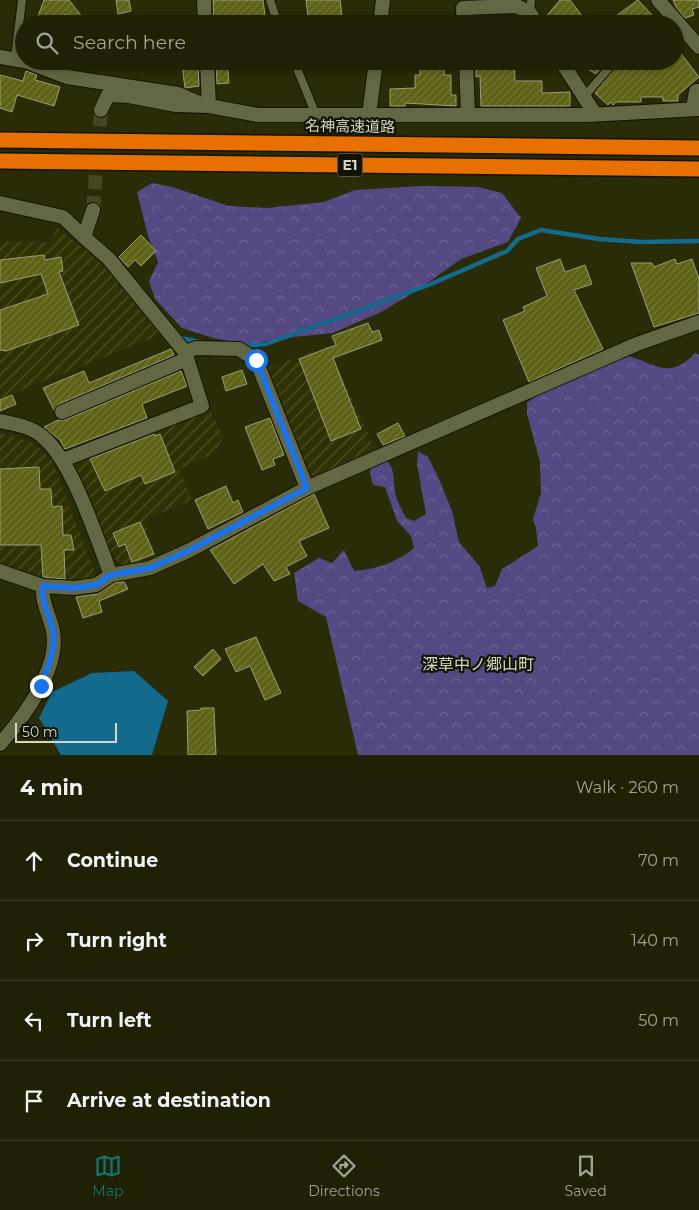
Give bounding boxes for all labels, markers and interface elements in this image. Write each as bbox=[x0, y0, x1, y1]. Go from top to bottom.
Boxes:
search box bbox=[15, 15, 684, 70]
icon: search bbox=[33, 29, 61, 57]
text: Search here bbox=[73, 31, 186, 54]
street label: 名神高速道路 bbox=[305, 116, 395, 136]
road number: E1 bbox=[338, 154, 362, 176]
route start bbox=[245, 349, 268, 372]
district label: 深草中ノ郷山町 bbox=[422, 655, 534, 674]
route end bbox=[30, 675, 53, 698]
scale bar bbox=[15, 720, 118, 743]
text: 50 m bbox=[22, 723, 58, 741]
text: 4 min bbox=[20, 775, 83, 800]
text: Walk · 260 m bbox=[576, 778, 679, 797]
icon: ahead bbox=[20, 847, 48, 875]
text: Continue bbox=[67, 849, 158, 872]
text: 70 m bbox=[638, 851, 679, 870]
icon: right bbox=[20, 927, 48, 955]
text: Turn right bbox=[67, 929, 167, 952]
text: 140 m bbox=[631, 931, 679, 950]
icon: left bbox=[20, 1007, 48, 1035]
text: Turn left bbox=[67, 1009, 152, 1032]
text: 50 m bbox=[638, 1011, 679, 1030]
icon: arrive bbox=[20, 1087, 48, 1115]
text: Arrive at destination bbox=[67, 1089, 271, 1112]
tab: Map bbox=[92, 1152, 123, 1200]
tab: Directions bbox=[308, 1152, 380, 1200]
tab: Saved bbox=[565, 1152, 607, 1200]

